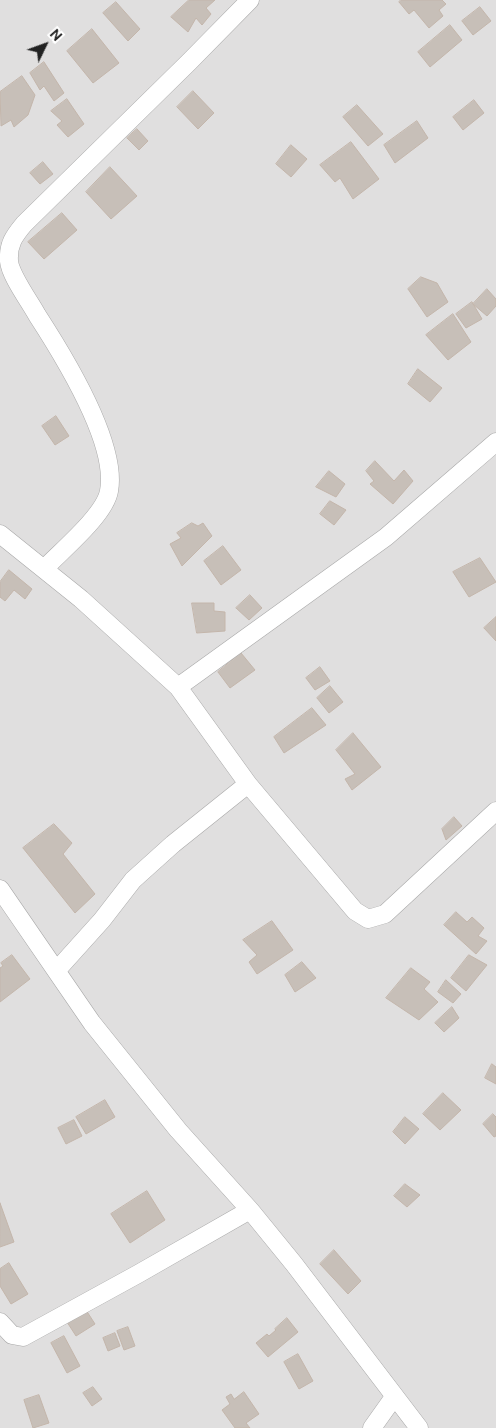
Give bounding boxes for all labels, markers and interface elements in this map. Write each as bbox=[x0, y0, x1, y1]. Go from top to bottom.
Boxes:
north arrow bbox=[20, 20, 70, 70]
text: N bbox=[47, 26, 66, 44]

